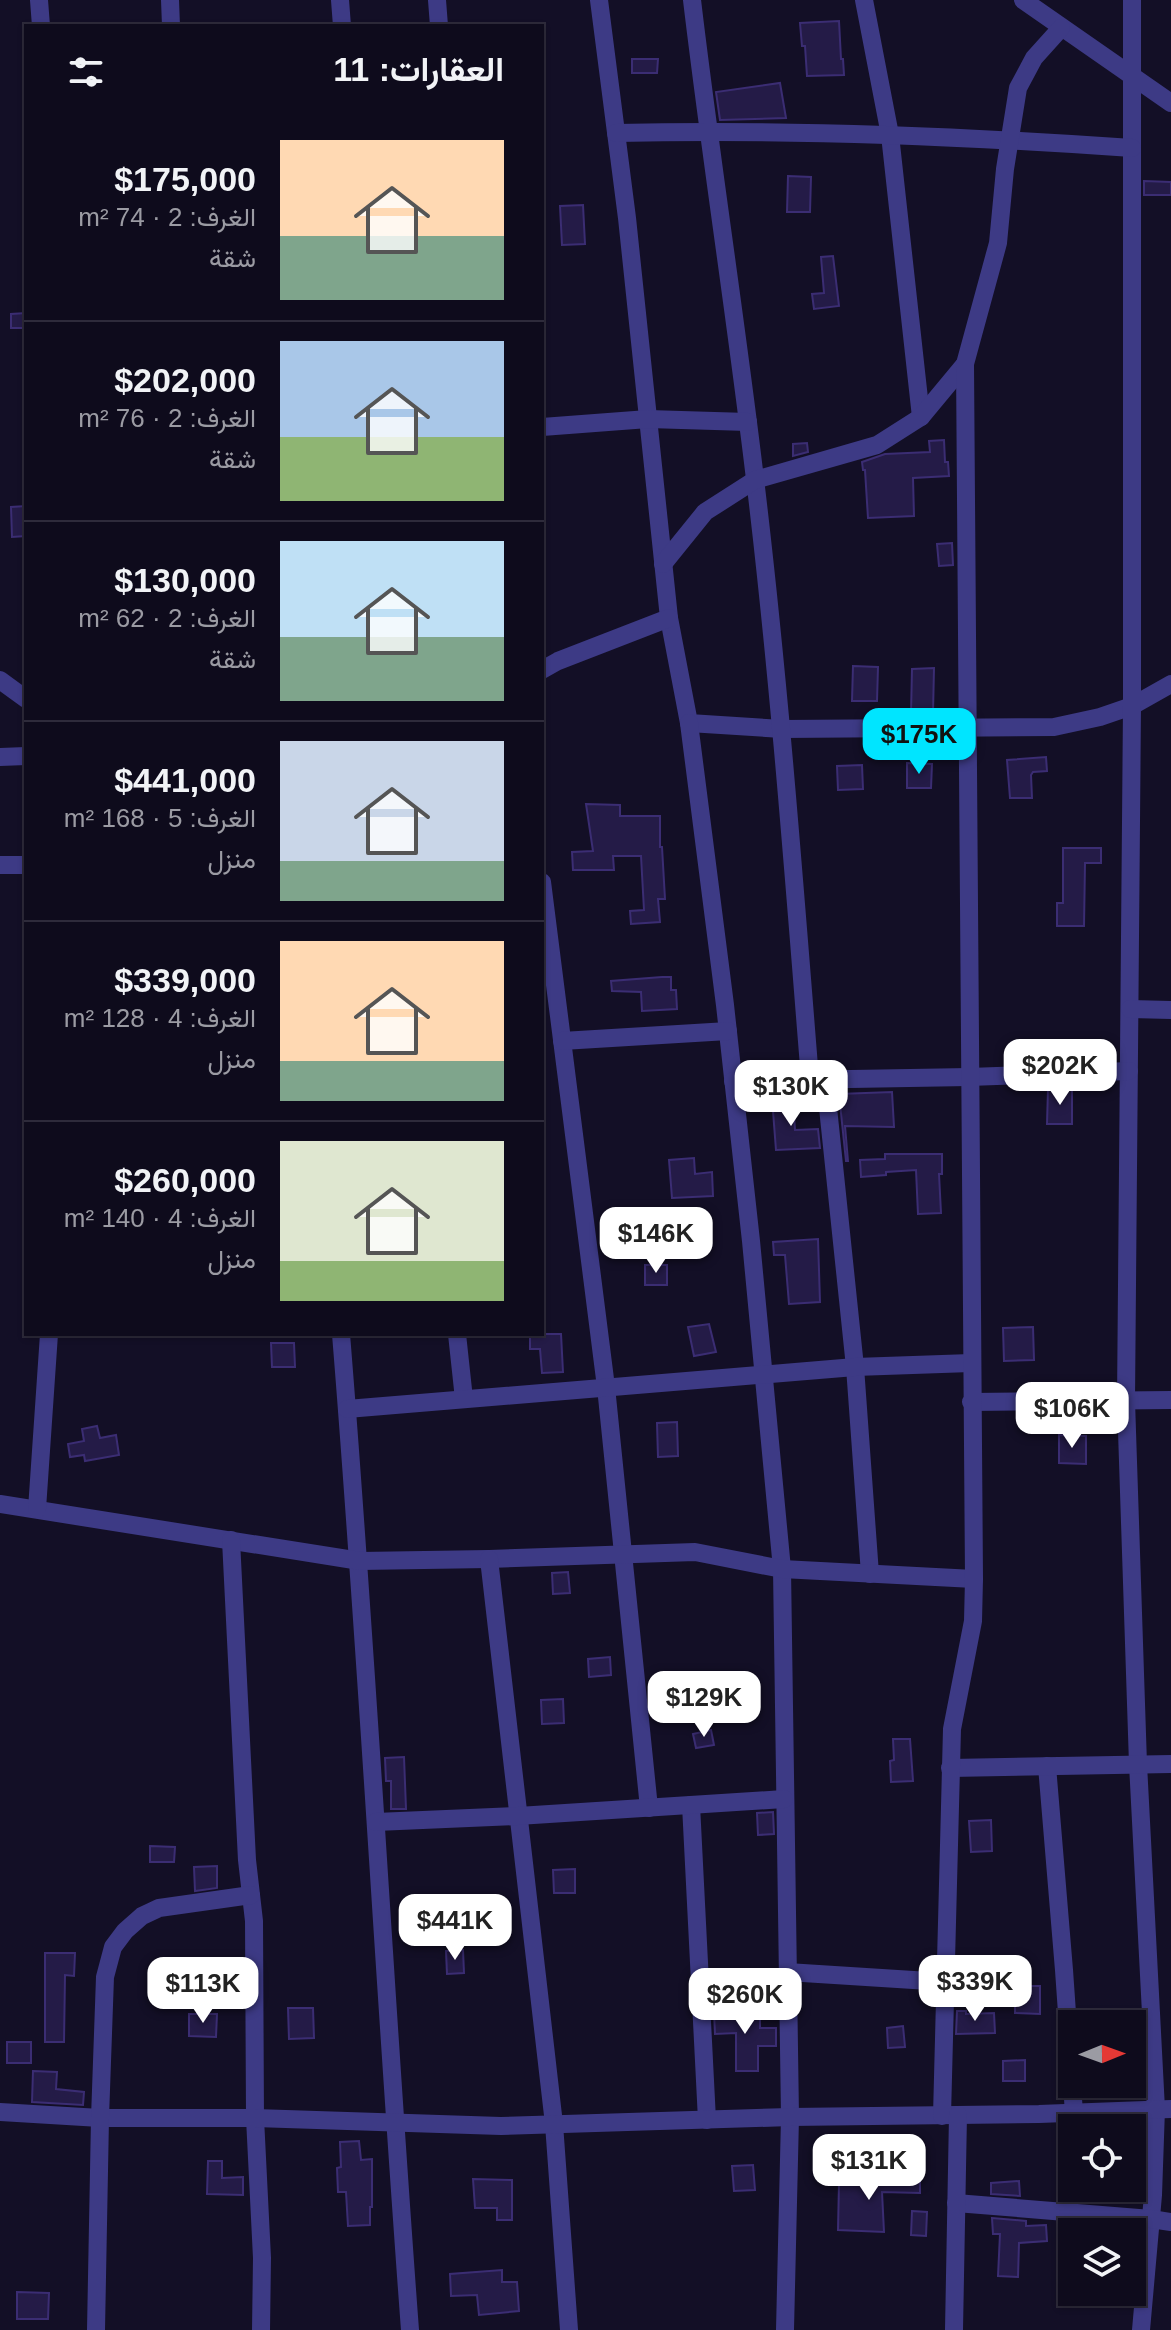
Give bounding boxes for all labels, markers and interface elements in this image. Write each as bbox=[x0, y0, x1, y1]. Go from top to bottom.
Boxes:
icon: filters bbox=[64, 50, 108, 94]
text: العقارات: 11 bbox=[333, 50, 504, 88]
text: $175,000 bbox=[114, 160, 256, 198]
icon: home bbox=[344, 172, 440, 268]
text: الغرف: 2 · 74 m² bbox=[78, 202, 256, 232]
text: شقة bbox=[209, 243, 256, 273]
text: $202,000 bbox=[114, 361, 256, 399]
icon: home bbox=[344, 373, 440, 469]
text: الغرف: 2 · 76 m² bbox=[78, 403, 256, 433]
text: شقة bbox=[209, 444, 256, 474]
text: $130,000 bbox=[114, 561, 256, 599]
icon: home bbox=[344, 573, 440, 669]
text: الغرف: 2 · 62 m² bbox=[78, 603, 256, 633]
text: شقة bbox=[209, 644, 256, 674]
pin: $175K bbox=[863, 708, 975, 776]
text: $175K bbox=[881, 719, 957, 749]
text: $441,000 bbox=[114, 761, 256, 799]
icon: home bbox=[344, 773, 440, 869]
text: الغرف: 5 · 168 m² bbox=[64, 803, 256, 833]
text: منزل bbox=[207, 844, 256, 874]
text: $339,000 bbox=[114, 961, 256, 999]
icon: home bbox=[344, 973, 440, 1069]
text: الغرف: 4 · 128 m² bbox=[64, 1003, 256, 1033]
pin: $202K bbox=[1004, 1039, 1116, 1107]
text: منزل bbox=[207, 1044, 256, 1074]
text: $202K bbox=[1022, 1050, 1098, 1080]
pin: $130K bbox=[735, 1060, 847, 1128]
text: $130K bbox=[753, 1071, 829, 1101]
text: $260,000 bbox=[114, 1161, 256, 1199]
icon: home bbox=[344, 1173, 440, 1269]
text: الغرف: 4 · 140 m² bbox=[64, 1203, 256, 1233]
pin: $146K bbox=[600, 1207, 712, 1275]
text: $146K bbox=[618, 1218, 694, 1248]
text: منزل bbox=[207, 1244, 256, 1274]
pin: $106K bbox=[1016, 1382, 1128, 1450]
text: $106K bbox=[1034, 1393, 1110, 1423]
pin: $129K bbox=[648, 1671, 760, 1739]
text: $129K bbox=[666, 1682, 742, 1712]
pin: $441K bbox=[399, 1894, 511, 1962]
text: $441K bbox=[417, 1905, 493, 1935]
pin: $339K bbox=[919, 1955, 1031, 2023]
pin: $113K bbox=[147, 1957, 259, 2025]
text: $339K bbox=[937, 1966, 1013, 1996]
text: $113K bbox=[165, 1968, 241, 1998]
pin: $260K bbox=[689, 1968, 801, 2036]
text: $260K bbox=[707, 1979, 783, 2009]
north arrow bbox=[1058, 2010, 1146, 2098]
map controls bbox=[1058, 2010, 1146, 2306]
button: locate bbox=[1058, 2114, 1146, 2202]
pin: $131K bbox=[813, 2134, 925, 2202]
text: $131K bbox=[831, 2145, 907, 2175]
button: layers bbox=[1058, 2218, 1146, 2306]

